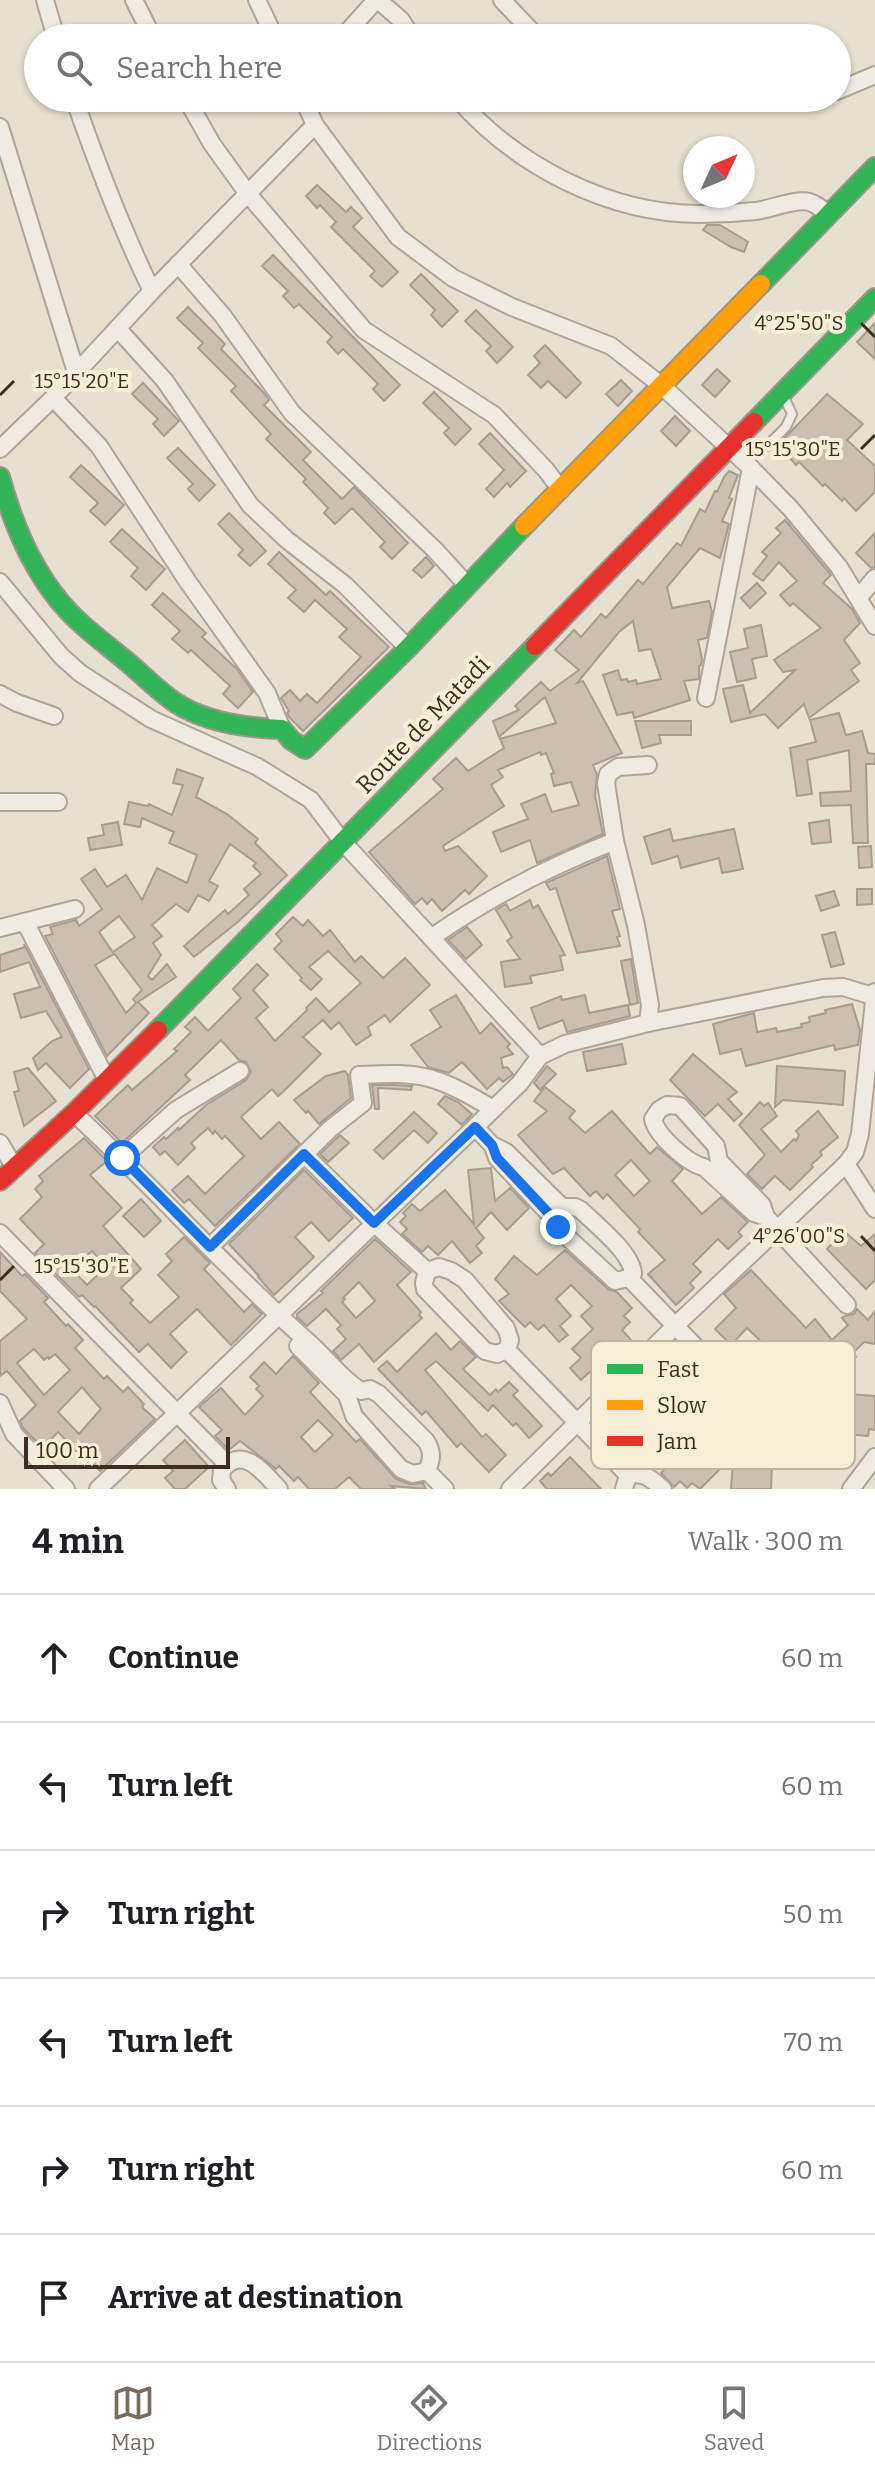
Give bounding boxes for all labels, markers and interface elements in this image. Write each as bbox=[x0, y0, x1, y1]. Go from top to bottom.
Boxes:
search box bbox=[24, 24, 851, 112]
icon: search bbox=[52, 46, 96, 90]
text: Search here bbox=[116, 50, 283, 86]
north arrow bbox=[683, 136, 755, 208]
text: 4°25'50"S bbox=[754, 311, 844, 335]
text: 15°15'20"E bbox=[35, 369, 129, 393]
text: 15°15'30"E bbox=[745, 437, 841, 461]
street label: Route de Matadi bbox=[351, 651, 495, 799]
route start bbox=[104, 1140, 140, 1176]
route end bbox=[540, 1209, 576, 1245]
text: 4°26'00"S bbox=[753, 1224, 845, 1248]
text: 15°15'30"E bbox=[34, 1254, 130, 1278]
legend bbox=[591, 1341, 855, 1469]
text: Fast bbox=[657, 1356, 699, 1383]
text: Slow bbox=[657, 1392, 707, 1419]
text: Jam bbox=[656, 1428, 697, 1455]
scale bar bbox=[24, 1433, 230, 1469]
text: 100 m bbox=[36, 1437, 99, 1464]
text: 4 min bbox=[32, 1521, 124, 1562]
text: Walk · 300 m bbox=[688, 1526, 843, 1557]
icon: ahead bbox=[32, 1636, 76, 1680]
text: Continue bbox=[108, 1640, 239, 1676]
text: 60 m bbox=[781, 1643, 843, 1674]
icon: left bbox=[32, 1764, 76, 1808]
text: Turn left bbox=[108, 1768, 233, 1804]
text: 60 m bbox=[781, 1771, 843, 1802]
icon: right bbox=[32, 1892, 76, 1936]
text: Turn right bbox=[108, 1896, 255, 1932]
text: 50 m bbox=[782, 1899, 843, 1930]
icon: left bbox=[32, 2020, 76, 2064]
text: Turn left bbox=[108, 2024, 233, 2060]
text: 70 m bbox=[784, 2027, 843, 2058]
icon: right bbox=[32, 2148, 76, 2192]
text: Turn right bbox=[108, 2152, 255, 2188]
text: 60 m bbox=[781, 2155, 843, 2186]
icon: arrive bbox=[32, 2276, 76, 2320]
text: Arrive at destination bbox=[108, 2280, 403, 2316]
tab: Map bbox=[111, 2381, 155, 2456]
tab: Directions bbox=[377, 2381, 482, 2456]
tab: Saved bbox=[704, 2381, 764, 2456]

